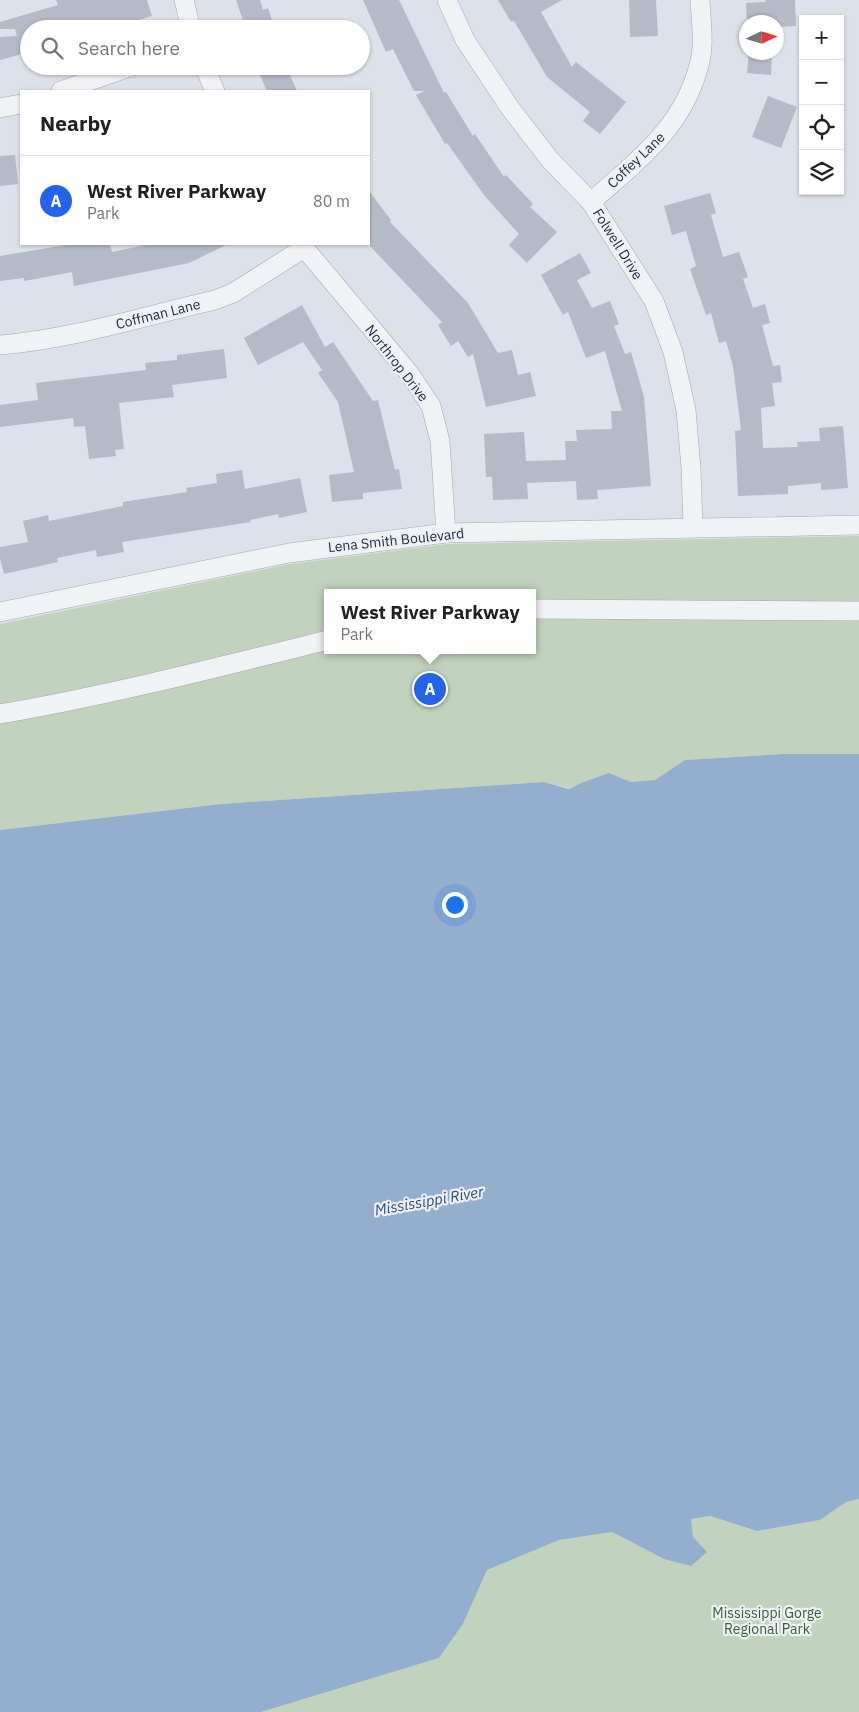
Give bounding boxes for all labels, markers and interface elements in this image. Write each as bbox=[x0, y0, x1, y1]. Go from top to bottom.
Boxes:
north arrow bbox=[739, 15, 784, 60]
map controls bbox=[799, 15, 844, 195]
button: + bbox=[799, 15, 844, 60]
search box bbox=[20, 20, 370, 75]
icon: search bbox=[38, 34, 66, 62]
text: Search here bbox=[78, 36, 180, 60]
button: − bbox=[799, 60, 844, 105]
button: locate bbox=[799, 105, 844, 150]
text: Nearby bbox=[40, 109, 111, 137]
street label: Coffey Lane bbox=[603, 128, 669, 192]
button: layers bbox=[799, 150, 844, 195]
text: West River Parkway bbox=[87, 179, 266, 203]
text: A bbox=[51, 191, 61, 211]
text: 80 m bbox=[313, 191, 350, 211]
text: Park bbox=[87, 203, 119, 223]
street label: Folwell Drive bbox=[589, 205, 647, 283]
street label: Coffman Lane bbox=[114, 295, 202, 333]
street label: Northrop Drive bbox=[361, 321, 433, 405]
street label: Lena Smith Boulevard bbox=[327, 524, 465, 556]
popup bbox=[324, 589, 536, 654]
text: West River Parkway bbox=[340, 600, 520, 624]
text: Park bbox=[340, 624, 373, 644]
pin: A bbox=[414, 670, 446, 708]
your location bbox=[442, 892, 468, 918]
water label: Mississippi River bbox=[373, 1182, 485, 1219]
park label: Mississippi Gorge Regional Park bbox=[712, 1604, 822, 1638]

